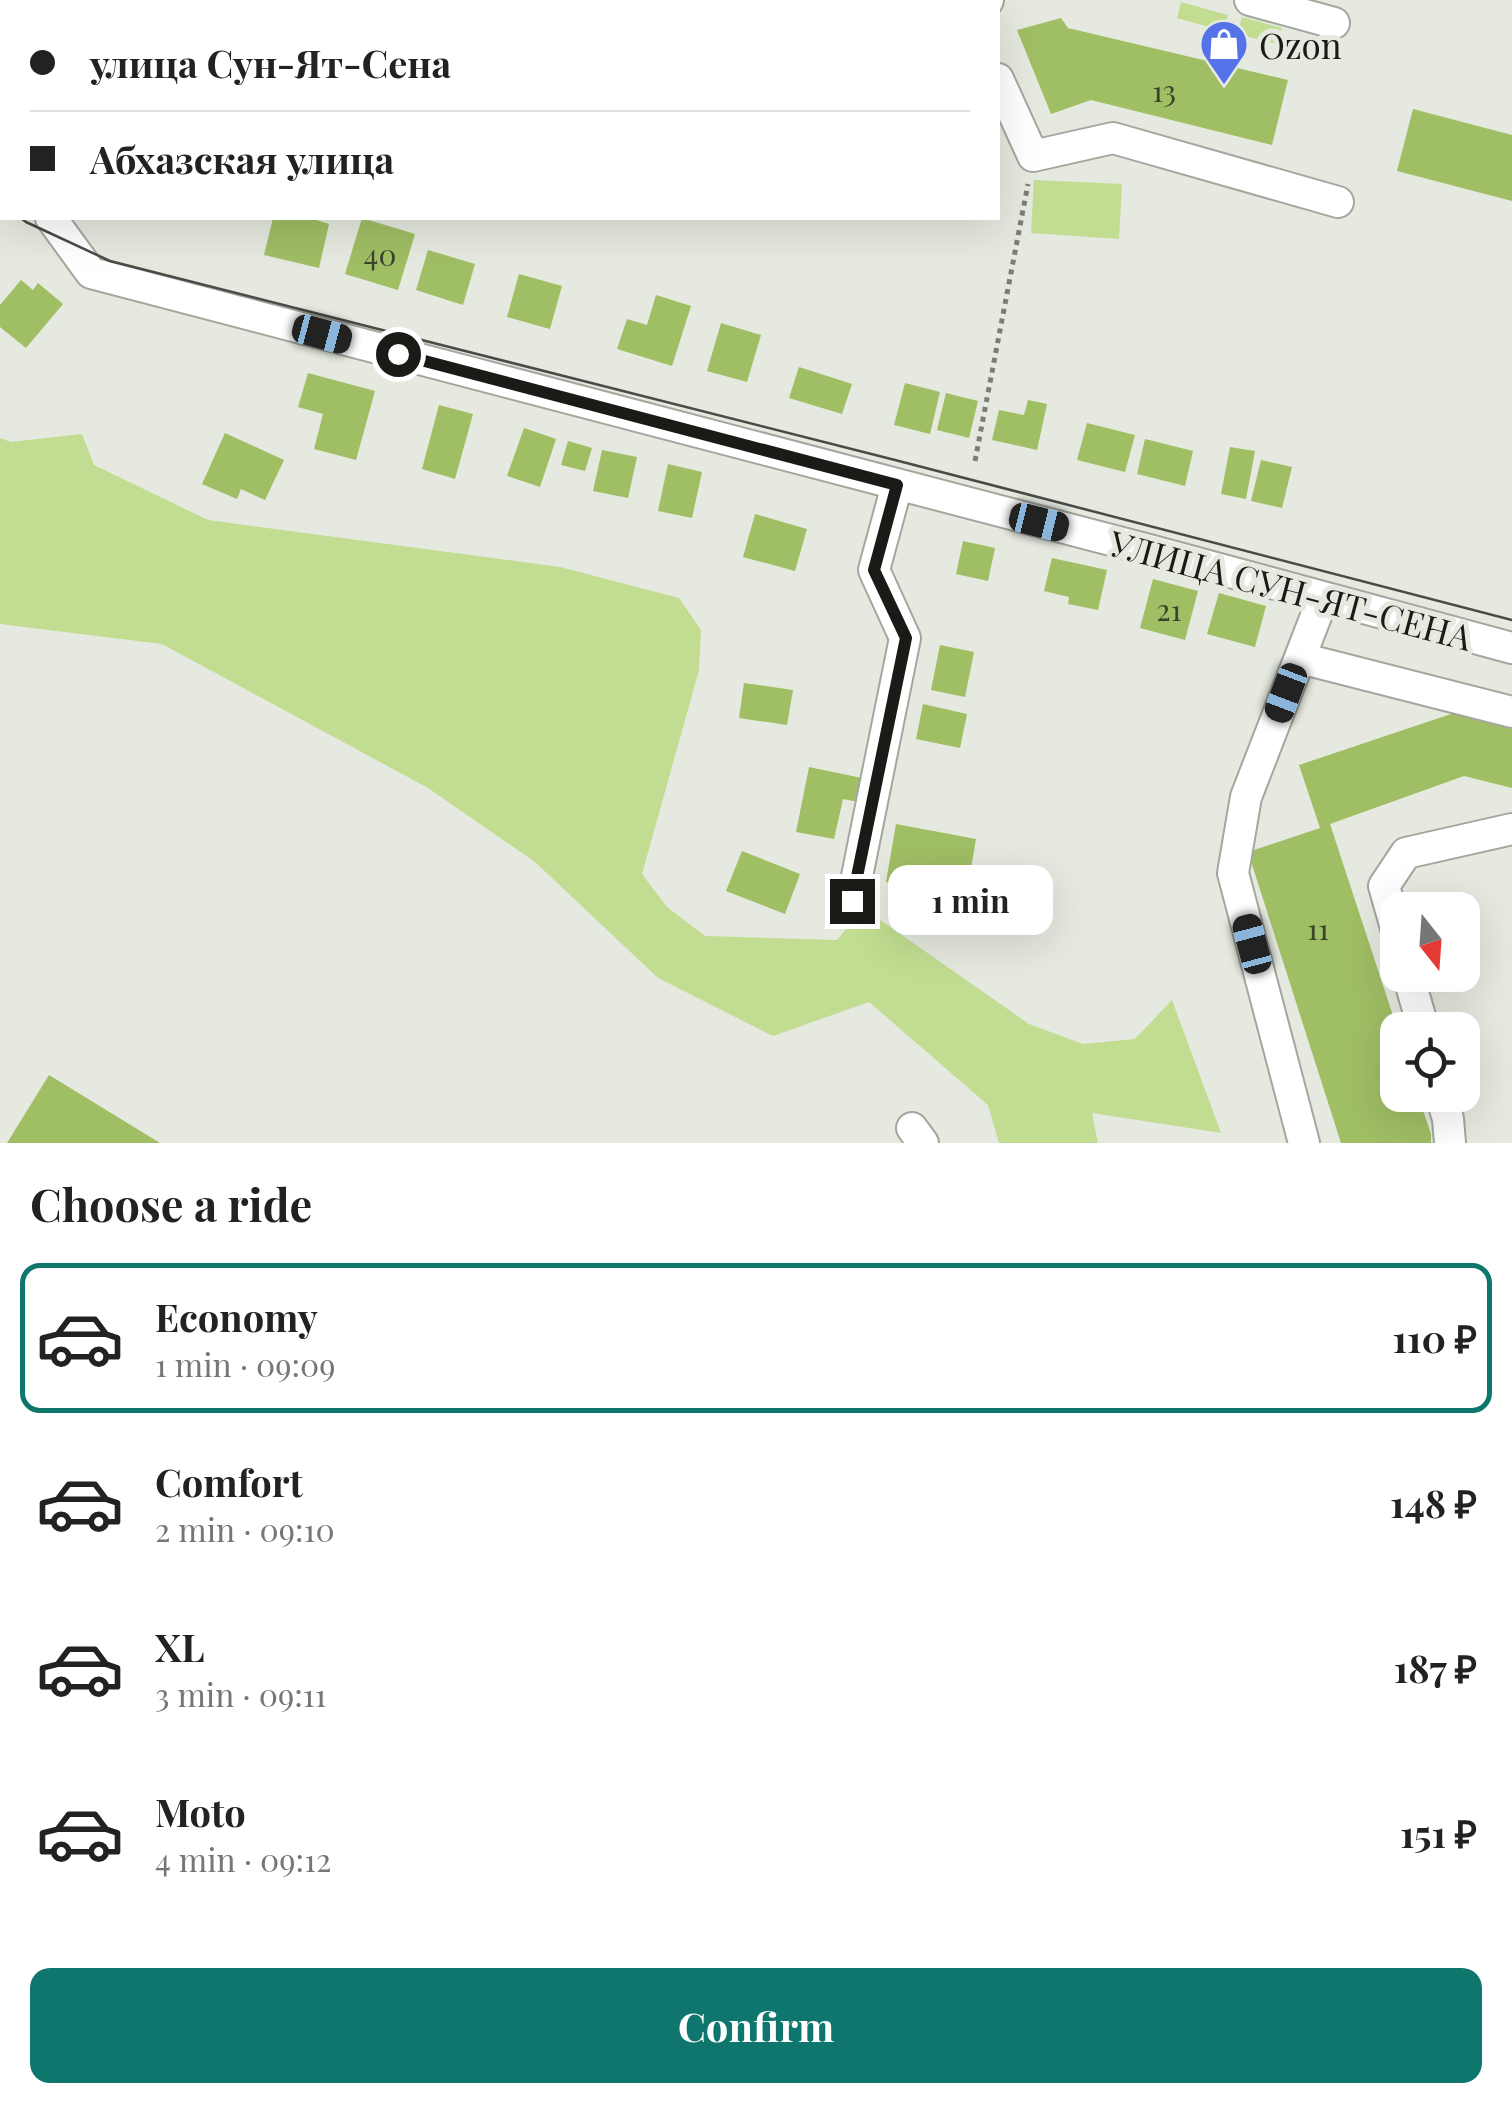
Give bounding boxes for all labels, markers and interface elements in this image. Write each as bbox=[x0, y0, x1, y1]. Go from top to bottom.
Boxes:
shop icon: Ozon bbox=[1198, 18, 1250, 86]
place label: Ozon bbox=[1259, 21, 1342, 68]
text: улица Сун-Ят-Сена bbox=[90, 37, 451, 88]
house number: 13 bbox=[1152, 70, 1176, 110]
text: Абхазская улица bbox=[90, 133, 394, 184]
house number: 40 bbox=[364, 234, 396, 274]
car bbox=[289, 312, 355, 356]
route start bbox=[376, 332, 421, 377]
car bbox=[1006, 500, 1072, 544]
street label: УЛИЦА СУН-ЯТ-СЕНА bbox=[1104, 518, 1478, 660]
house number: 21 bbox=[1156, 589, 1182, 629]
car bbox=[1261, 660, 1311, 726]
callout: 1 min bbox=[887, 866, 1052, 936]
text: 1 min bbox=[931, 878, 1010, 921]
route end bbox=[830, 879, 875, 924]
north arrow bbox=[1380, 892, 1480, 992]
map controls bbox=[1380, 892, 1480, 1112]
house number: 11 bbox=[1307, 908, 1329, 948]
car bbox=[1230, 911, 1274, 977]
button: locate bbox=[1380, 1012, 1480, 1112]
text: Choose a ride bbox=[30, 1173, 312, 1233]
text: Economy bbox=[155, 1291, 318, 1342]
icon: car bbox=[35, 1293, 125, 1383]
text: 110 ₽ bbox=[1392, 1312, 1477, 1363]
text: 1 min · 09:09 bbox=[155, 1342, 336, 1385]
text: Comfort bbox=[155, 1456, 303, 1507]
icon: car bbox=[35, 1458, 125, 1548]
text: 148 ₽ bbox=[1390, 1477, 1477, 1528]
text: 2 min · 09:10 bbox=[155, 1507, 335, 1550]
text: XL bbox=[155, 1621, 204, 1672]
icon: car bbox=[35, 1623, 125, 1713]
text: 187 ₽ bbox=[1394, 1642, 1477, 1693]
text: 3 min · 09:11 bbox=[155, 1672, 326, 1715]
text: Moto bbox=[155, 1786, 246, 1837]
icon: car bbox=[35, 1788, 125, 1878]
text: 151 ₽ bbox=[1400, 1807, 1477, 1858]
text: 4 min · 09:12 bbox=[155, 1837, 331, 1880]
button: Confirm bbox=[30, 1968, 1482, 2083]

